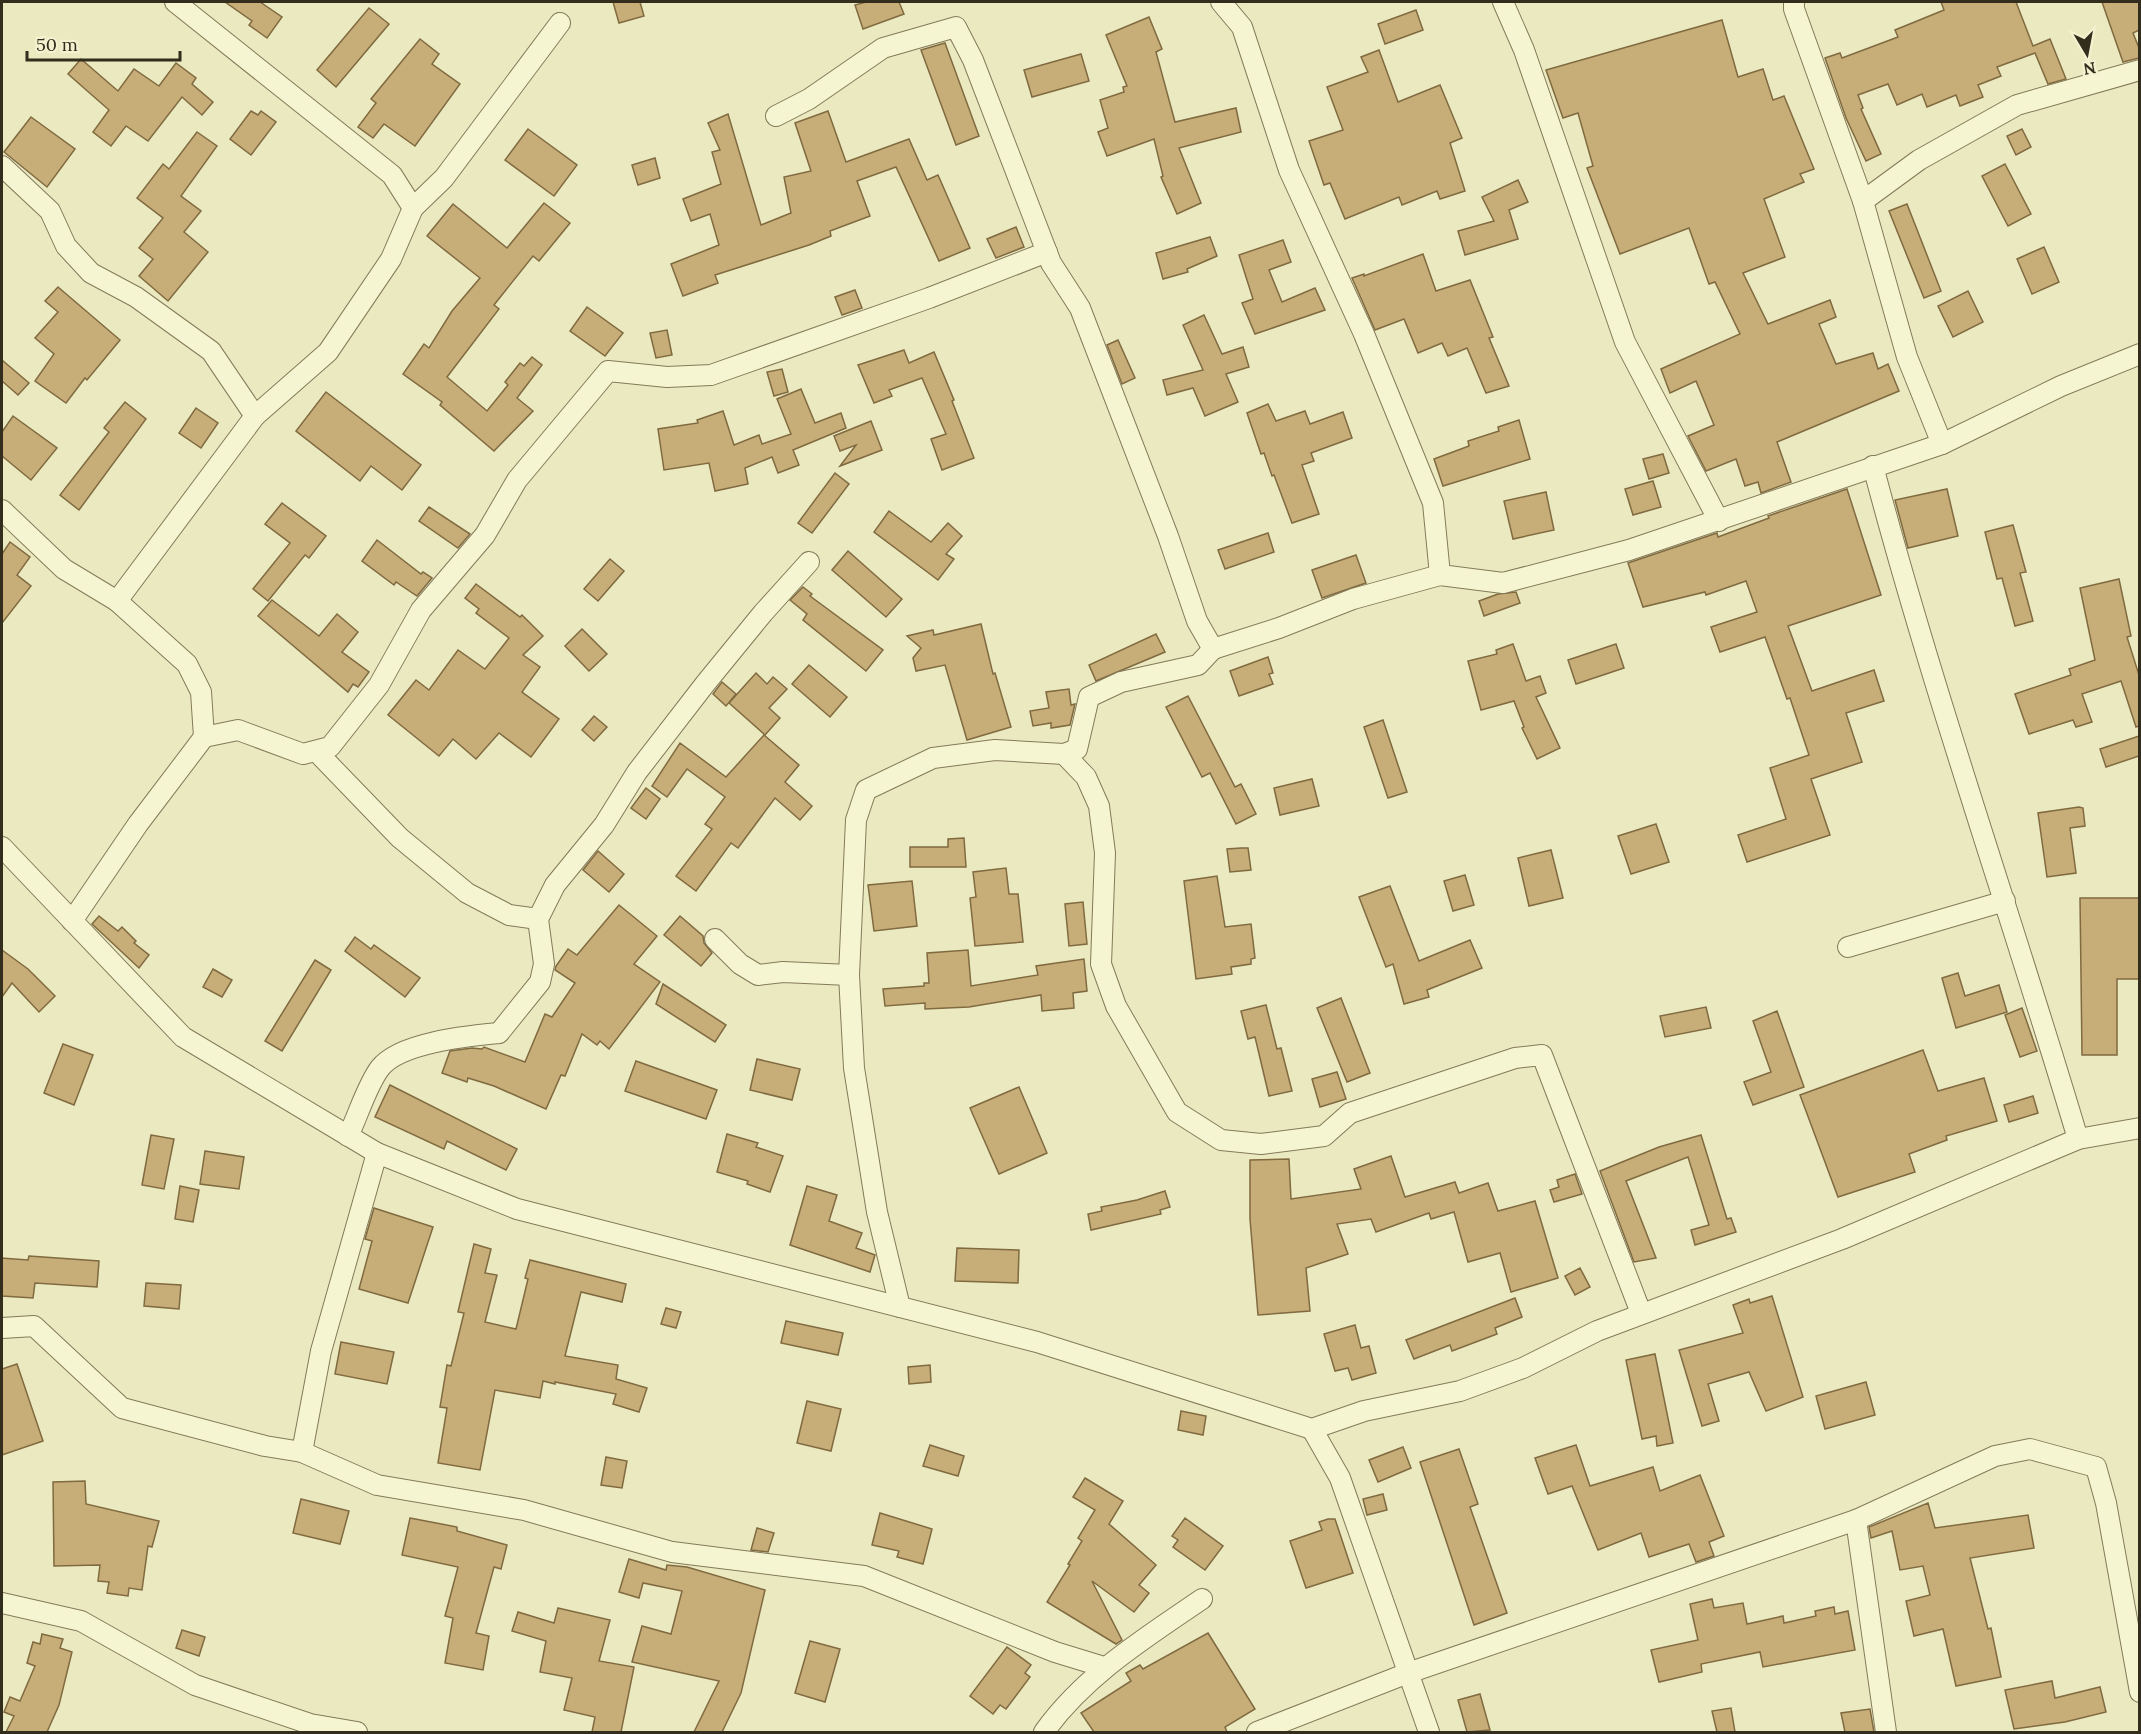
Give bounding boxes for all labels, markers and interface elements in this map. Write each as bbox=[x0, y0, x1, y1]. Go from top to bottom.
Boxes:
scale bar bbox=[27, 24, 180, 62]
north arrow bbox=[2057, 24, 2117, 84]
text: 50 m bbox=[36, 33, 78, 56]
text: N bbox=[2082, 58, 2097, 80]

